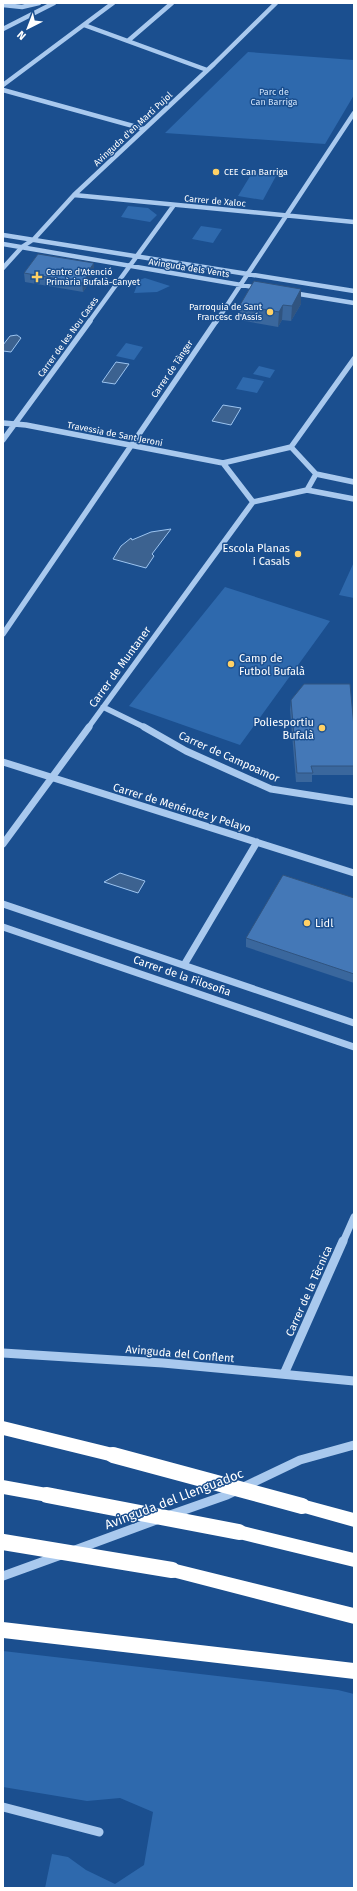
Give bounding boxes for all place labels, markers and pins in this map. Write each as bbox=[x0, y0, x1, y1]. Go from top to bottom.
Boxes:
marker: CEE Can Barriga bbox=[211, 167, 221, 177]
place label: CEE Can Barriga bbox=[224, 167, 288, 177]
place label: Centre d'Atenció Primària Bufalà-Canyet bbox=[46, 267, 141, 287]
marker: Centre d'Atenció Primària Bufalà-Canyet bbox=[31, 271, 43, 283]
place label: Parroquia de Sant Francesc d'Assís bbox=[189, 302, 263, 322]
marker: Parroquia de Sant Francesc d'Assís bbox=[265, 307, 275, 317]
place label: Escola Planas i Casals bbox=[223, 542, 290, 568]
marker: Escola Planas i Casals bbox=[293, 549, 303, 559]
place label: Camp de Futbol Bufalà bbox=[239, 652, 305, 678]
marker: Camp de Futbol Bufalà bbox=[226, 659, 236, 669]
place label: Poliesportiu Bufalà bbox=[253, 716, 314, 742]
marker: Poliesportiu Bufalà bbox=[317, 723, 327, 733]
place label: Lidl bbox=[315, 917, 333, 930]
marker: Lidl bbox=[302, 918, 312, 928]

